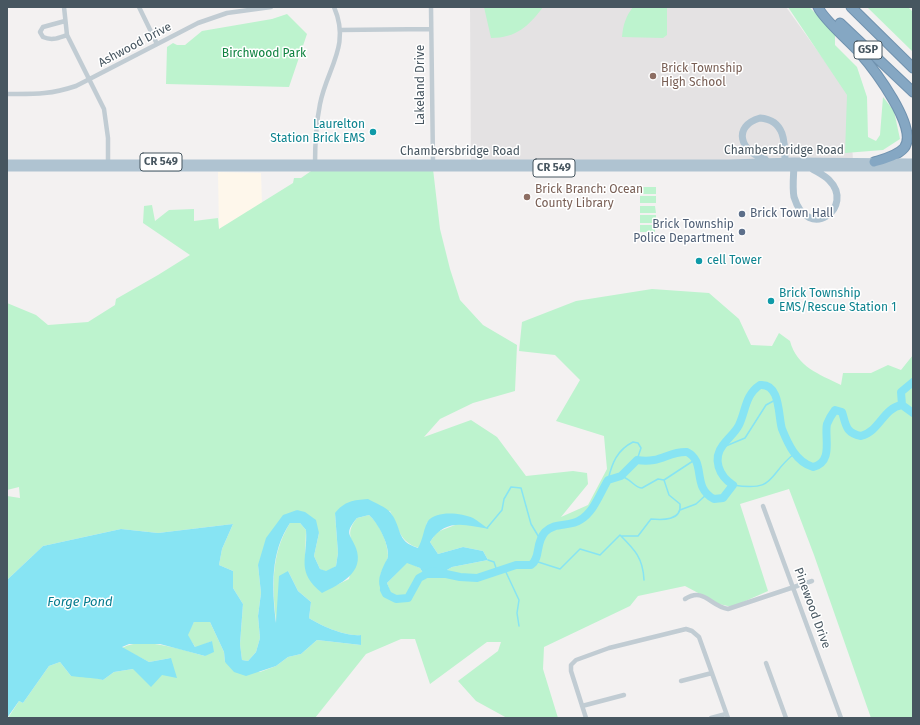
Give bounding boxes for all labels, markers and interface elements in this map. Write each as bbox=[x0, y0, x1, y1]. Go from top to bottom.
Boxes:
street label: Ashwood Drive bbox=[96, 20, 174, 70]
road number: GSP bbox=[854, 41, 882, 59]
street label: Lakeland Drive bbox=[414, 45, 428, 125]
park label: Birchwood Park bbox=[222, 47, 306, 61]
place label: Brick Township High School bbox=[661, 62, 743, 90]
marker: Brick Township High School bbox=[648, 71, 658, 81]
place label: Laurelton Station Brick EMS bbox=[270, 118, 365, 146]
marker: Laurelton Station Brick EMS bbox=[368, 127, 378, 137]
street label: Chambersbridge Road bbox=[724, 144, 844, 158]
street label: Chambersbridge Road bbox=[400, 145, 520, 159]
road number: CR 549 bbox=[140, 153, 182, 171]
road number: CR 549 bbox=[533, 159, 575, 177]
place label: Brick Branch: Ocean County Library bbox=[535, 183, 643, 211]
marker: Brick Branch: Ocean County Library bbox=[522, 192, 532, 202]
place label: Brick Town Hall bbox=[750, 207, 833, 221]
marker: Brick Town Hall bbox=[737, 209, 747, 219]
place label: Brick Township Police Department bbox=[633, 218, 734, 246]
marker: Brick Township Police Department bbox=[737, 227, 747, 237]
place label: cell Tower bbox=[707, 254, 762, 268]
marker: cell Tower bbox=[694, 256, 704, 266]
place label: Brick Township EMS/Rescue Station 1 bbox=[779, 287, 896, 315]
marker: Brick Township EMS/Rescue Station 1 bbox=[766, 296, 776, 306]
street label: Pinewood Drive bbox=[791, 566, 833, 650]
water label: Forge Pond bbox=[47, 594, 113, 610]

